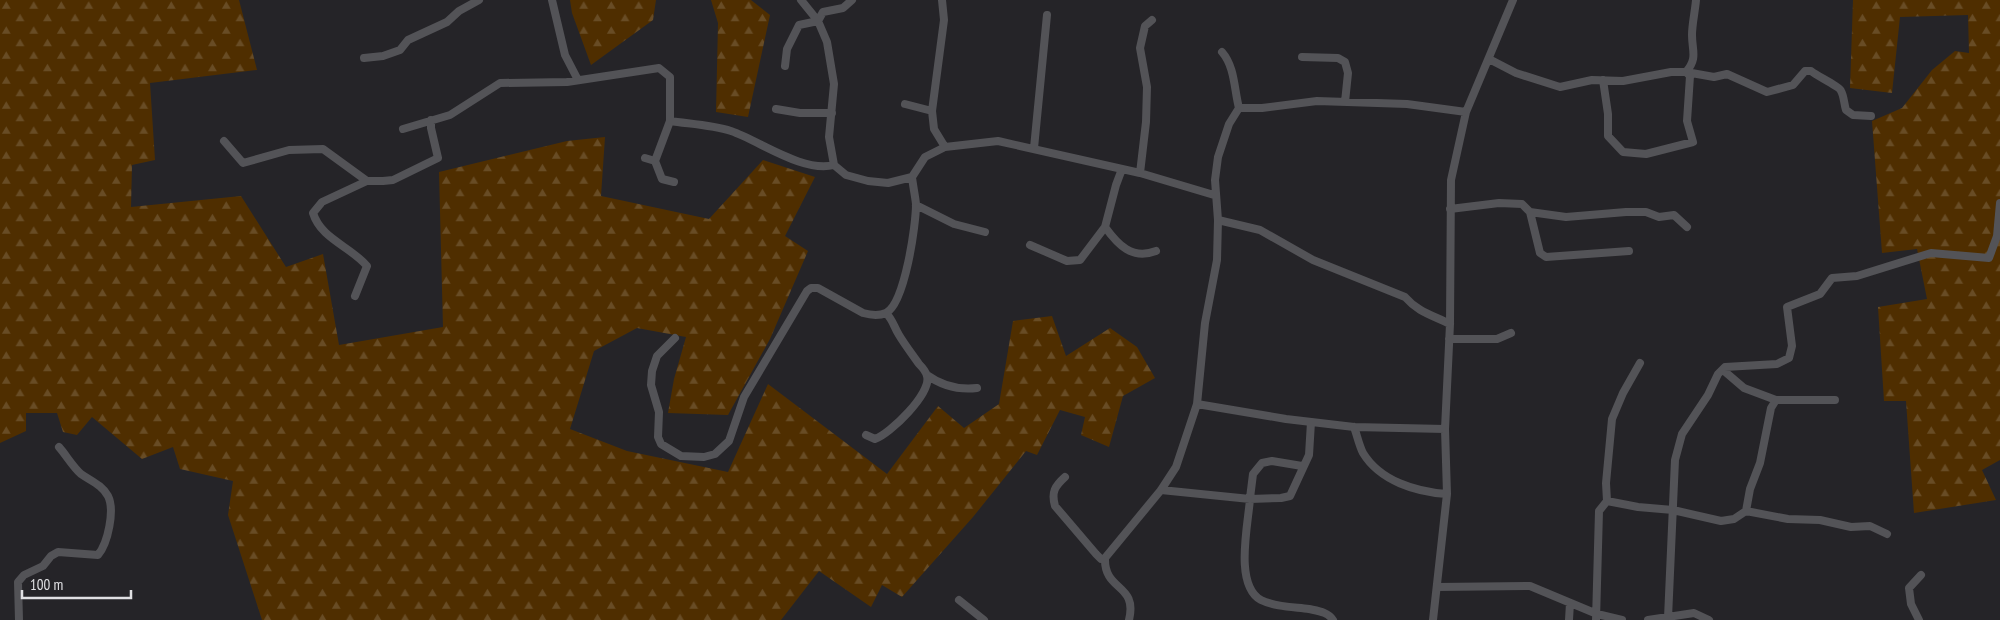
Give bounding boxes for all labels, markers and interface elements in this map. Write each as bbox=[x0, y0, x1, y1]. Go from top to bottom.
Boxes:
scale bar bbox=[22, 568, 131, 600]
text: 100 m bbox=[30, 575, 63, 594]

